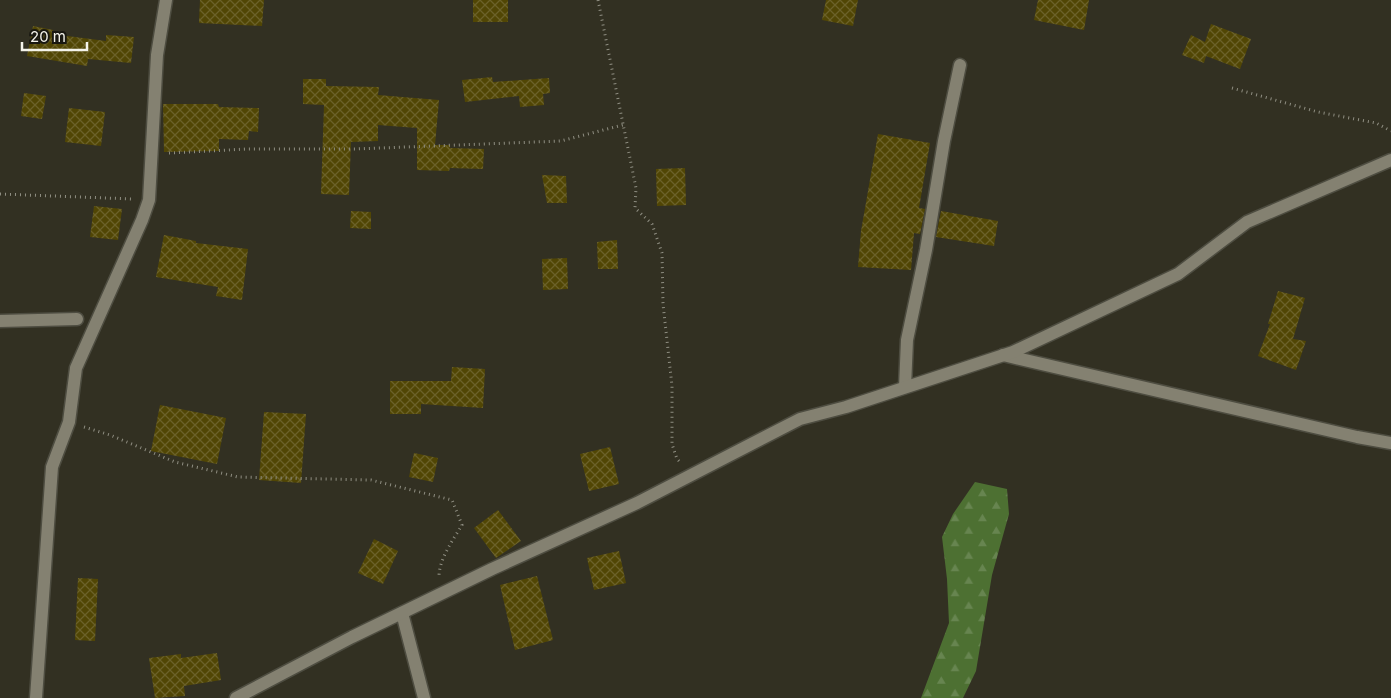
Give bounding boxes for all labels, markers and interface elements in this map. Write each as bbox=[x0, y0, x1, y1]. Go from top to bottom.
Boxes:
scale bar bbox=[22, 20, 88, 52]
text: 20 m bbox=[30, 27, 66, 46]

